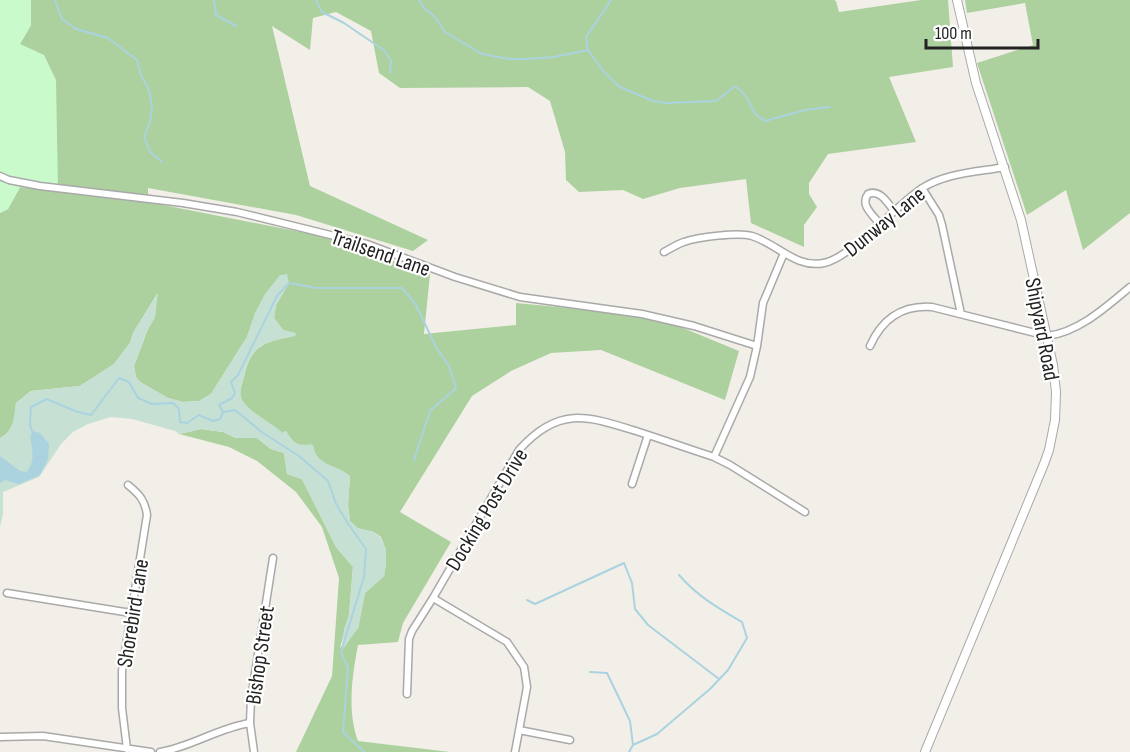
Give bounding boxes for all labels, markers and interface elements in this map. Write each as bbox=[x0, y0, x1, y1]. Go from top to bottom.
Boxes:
scale bar bbox=[926, 12, 1038, 50]
text: 100 m bbox=[935, 23, 972, 44]
street label: Dunway Lane bbox=[839, 181, 931, 263]
street label: Trailsend Lane bbox=[327, 224, 434, 283]
street label: Shipyard Road bbox=[1018, 276, 1065, 383]
street label: Docking Post Drive bbox=[440, 444, 534, 576]
street label: Shorebird Lane bbox=[112, 557, 155, 669]
street label: Bishop Street bbox=[240, 604, 281, 706]

